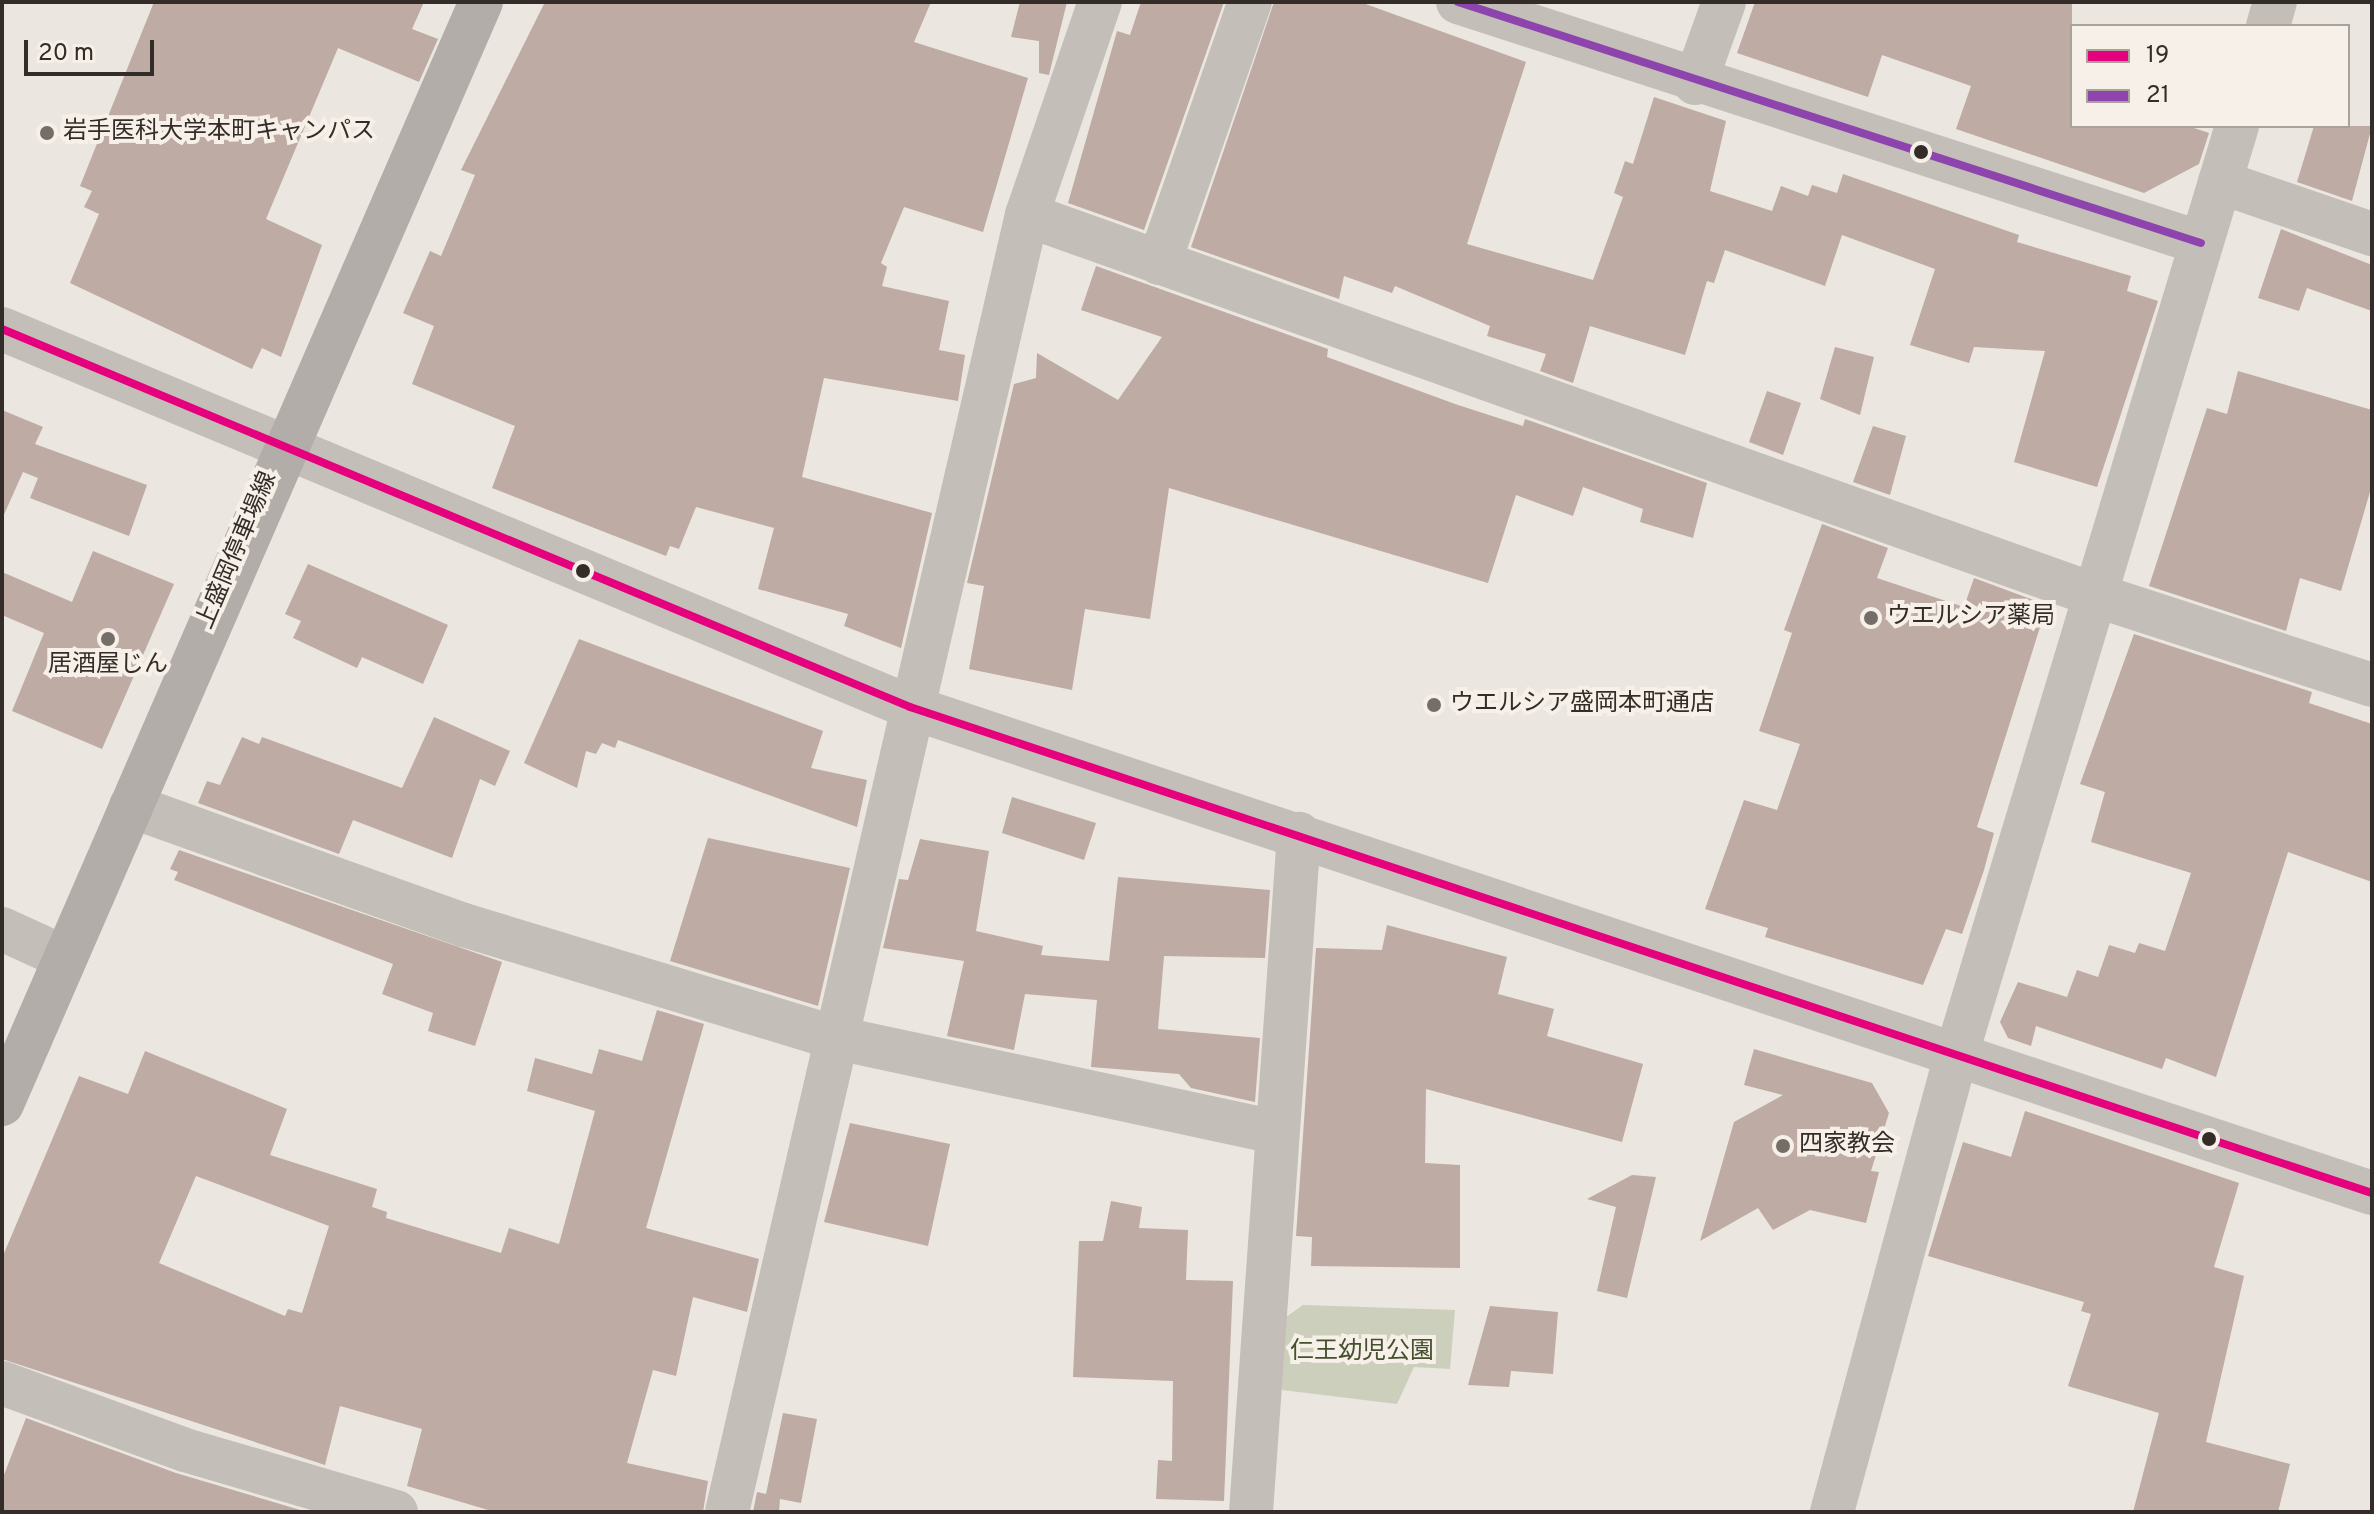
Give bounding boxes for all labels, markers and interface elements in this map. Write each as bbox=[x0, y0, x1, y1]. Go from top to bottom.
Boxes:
scale bar bbox=[28, 24, 158, 74]
legend bbox=[2070, 24, 2350, 128]
text: 20 m bbox=[38, 39, 94, 69]
text: 19 bbox=[2146, 41, 2169, 71]
text: 21 bbox=[2146, 81, 2170, 111]
place label: 岩手医科大学本町キャンパス bbox=[63, 119, 375, 147]
marker: 岩手医科大学本町キャンパス bbox=[38, 124, 56, 142]
unlabelled marker bbox=[1913, 144, 1929, 160]
street label: 上盛岡停車場線 bbox=[192, 468, 284, 634]
unlabelled marker bbox=[575, 563, 591, 579]
place label: ウエルシア薬局 bbox=[1887, 604, 2055, 632]
marker: ウエルシア薬局 bbox=[1862, 609, 1880, 627]
marker: 居酒屋じん bbox=[99, 630, 117, 648]
place label: 居酒屋じん bbox=[48, 652, 168, 680]
place label: ウエルシア盛岡本町通店 bbox=[1450, 691, 1714, 719]
marker: ウエルシア盛岡本町通店 bbox=[1425, 696, 1443, 714]
unlabelled marker bbox=[2201, 1131, 2217, 1147]
place label: 四家教会 bbox=[1799, 1132, 1895, 1160]
marker: 四家教会 bbox=[1774, 1137, 1792, 1155]
park label: 仁王幼児公園 bbox=[1290, 1339, 1434, 1367]

